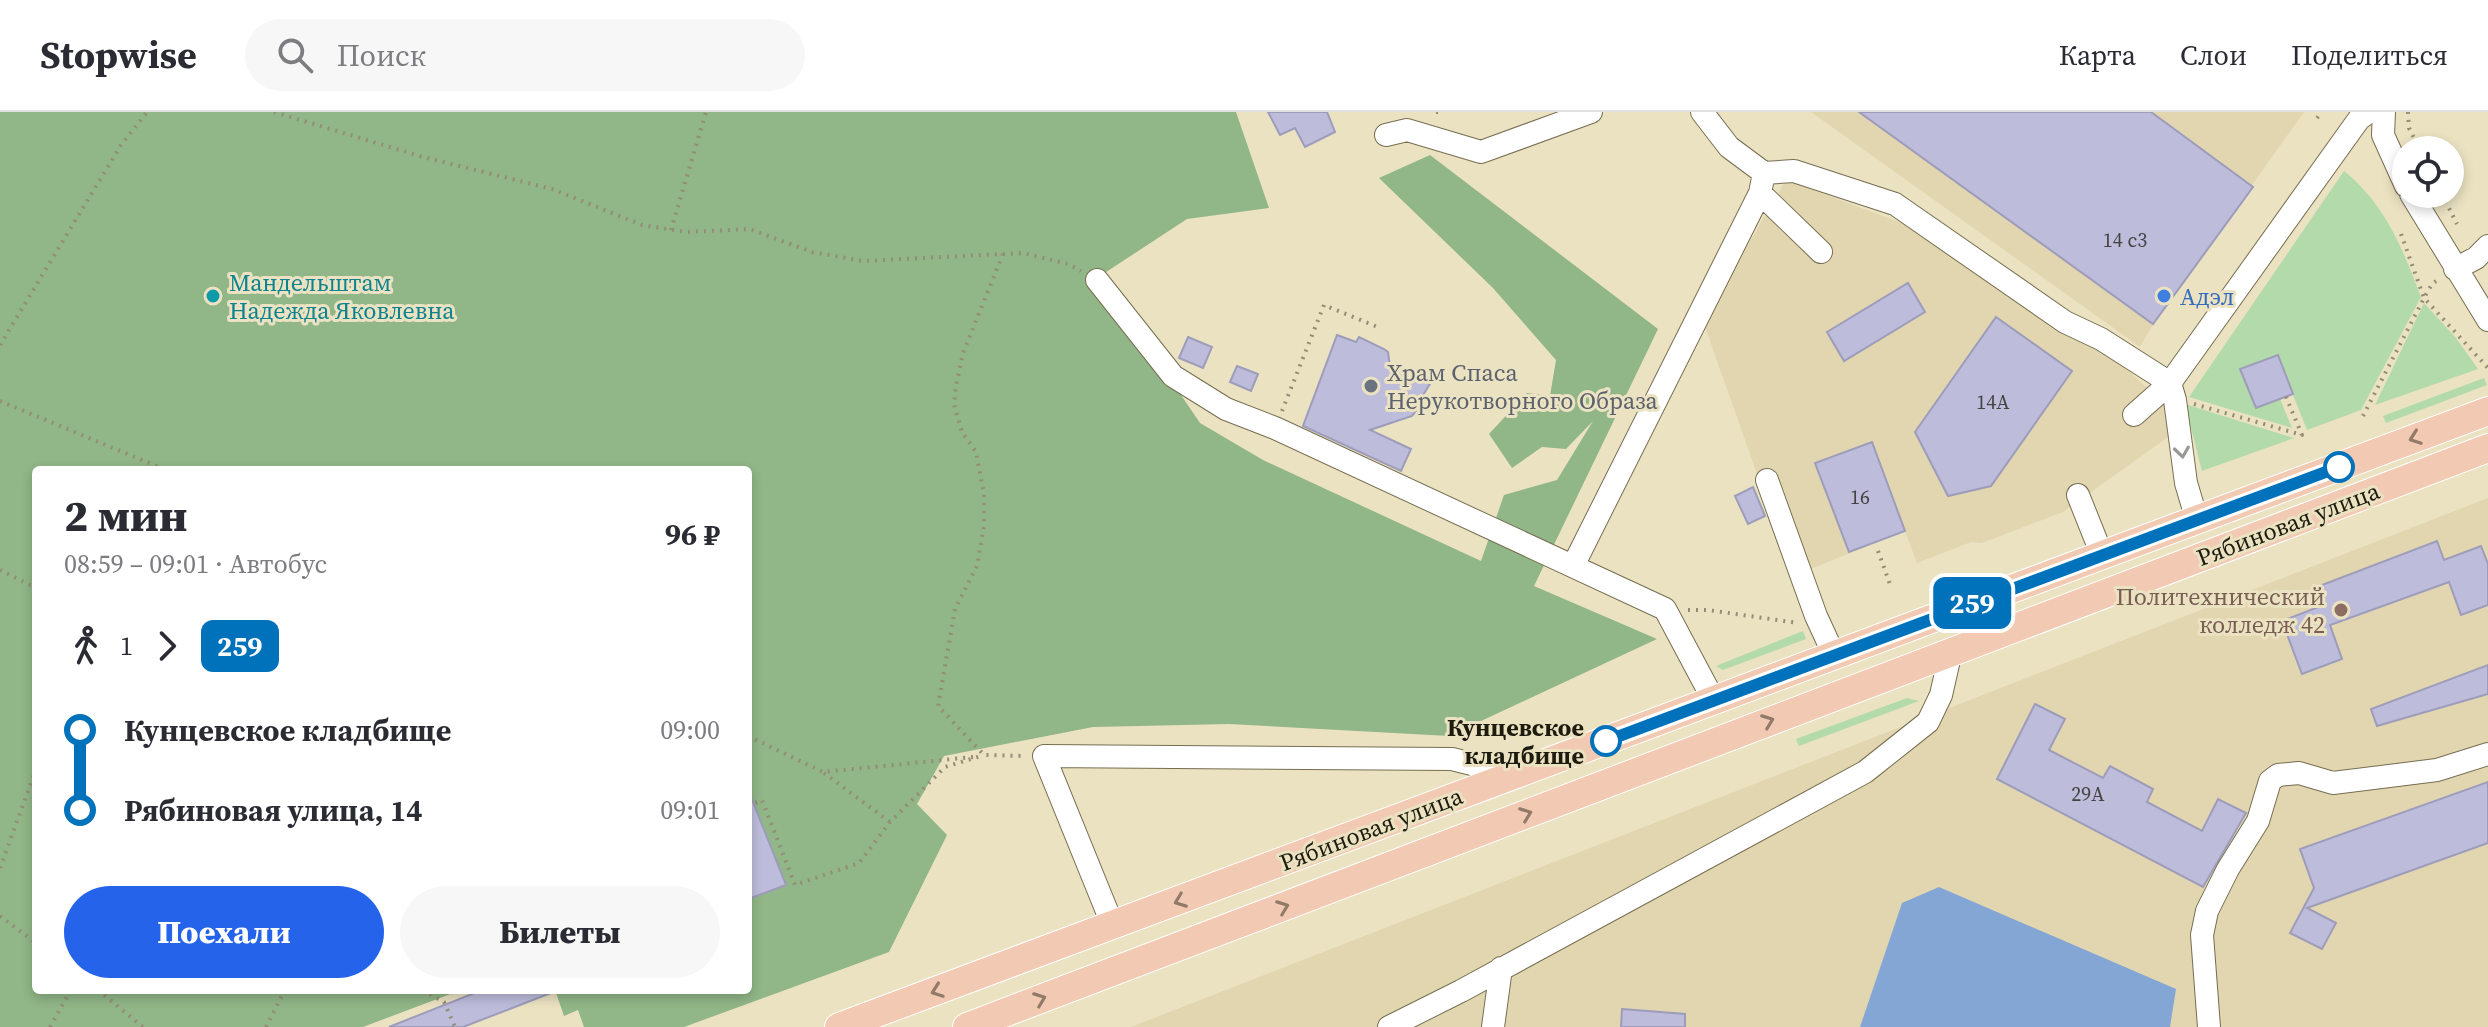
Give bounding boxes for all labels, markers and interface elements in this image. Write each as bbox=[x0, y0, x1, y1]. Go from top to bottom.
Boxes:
search box bbox=[245, 19, 805, 91]
text: Stopwise bbox=[40, 29, 197, 81]
icon: search bbox=[273, 33, 317, 77]
text: Поиск bbox=[337, 35, 426, 76]
text: Карта bbox=[2059, 36, 2136, 74]
text: Слои bbox=[2180, 36, 2247, 74]
text: Поделиться bbox=[2291, 36, 2448, 74]
map controls bbox=[2392, 136, 2464, 208]
button: locate bbox=[2392, 136, 2464, 208]
house number: 14 с3 bbox=[2103, 226, 2147, 254]
place label: Мандельштам Надежда Яковлевна bbox=[229, 266, 455, 327]
place label: Адэл bbox=[2180, 280, 2234, 313]
marker: Мандельштам Надежда Яковлевна bbox=[204, 287, 222, 305]
marker: Адэл bbox=[2155, 287, 2173, 305]
place label: Храм Спаса Нерукотворного Образа bbox=[1387, 356, 1659, 417]
marker: Храм Спаса Нерукотворного Образа bbox=[1362, 377, 1380, 395]
house number: 14А bbox=[1976, 388, 2010, 416]
one-way arrow bbox=[2409, 429, 2423, 445]
one-way arrow bbox=[2173, 445, 2190, 458]
unlabelled marker bbox=[2324, 452, 2354, 482]
street label: Рябиновая улица bbox=[2192, 474, 2385, 574]
house number: 16 bbox=[1850, 483, 1870, 511]
text: 2 мин bbox=[64, 485, 187, 546]
text: 96 ₽ bbox=[665, 514, 720, 555]
text: 08:59 – 09:01 · Автобус bbox=[64, 546, 327, 582]
line badge: 259 bbox=[1926, 577, 2018, 629]
place label: Политехнический колледж 42 bbox=[2116, 580, 2325, 641]
text: 259 bbox=[1949, 584, 1995, 622]
marker: Политехнический колледж 42 bbox=[2332, 601, 2350, 619]
icon: walk bbox=[64, 624, 108, 668]
icon: forward bbox=[145, 624, 189, 668]
text: 259 bbox=[217, 627, 263, 665]
text: 1 bbox=[120, 628, 133, 664]
text: Кунцевское кладбище bbox=[124, 710, 451, 751]
place label: Кунцевское кладбище bbox=[1447, 711, 1584, 772]
text: 09:00 bbox=[660, 712, 720, 748]
one-way arrow bbox=[1760, 714, 1774, 731]
marker: Кунцевское кладбище bbox=[1591, 726, 1621, 756]
street label: Рябиновая улица bbox=[1275, 779, 1468, 879]
house number: 29А bbox=[2071, 780, 2105, 808]
text: Рябиновая улица, 14 bbox=[124, 790, 423, 831]
text: 09:01 bbox=[660, 792, 720, 828]
one-way arrow bbox=[1518, 807, 1532, 824]
button: Поехали bbox=[64, 886, 384, 978]
button: Билеты bbox=[400, 886, 720, 978]
one-way arrow bbox=[1174, 891, 1188, 908]
one-way arrow bbox=[1275, 900, 1289, 917]
one-way arrow bbox=[931, 981, 945, 998]
one-way arrow bbox=[1032, 992, 1046, 1009]

